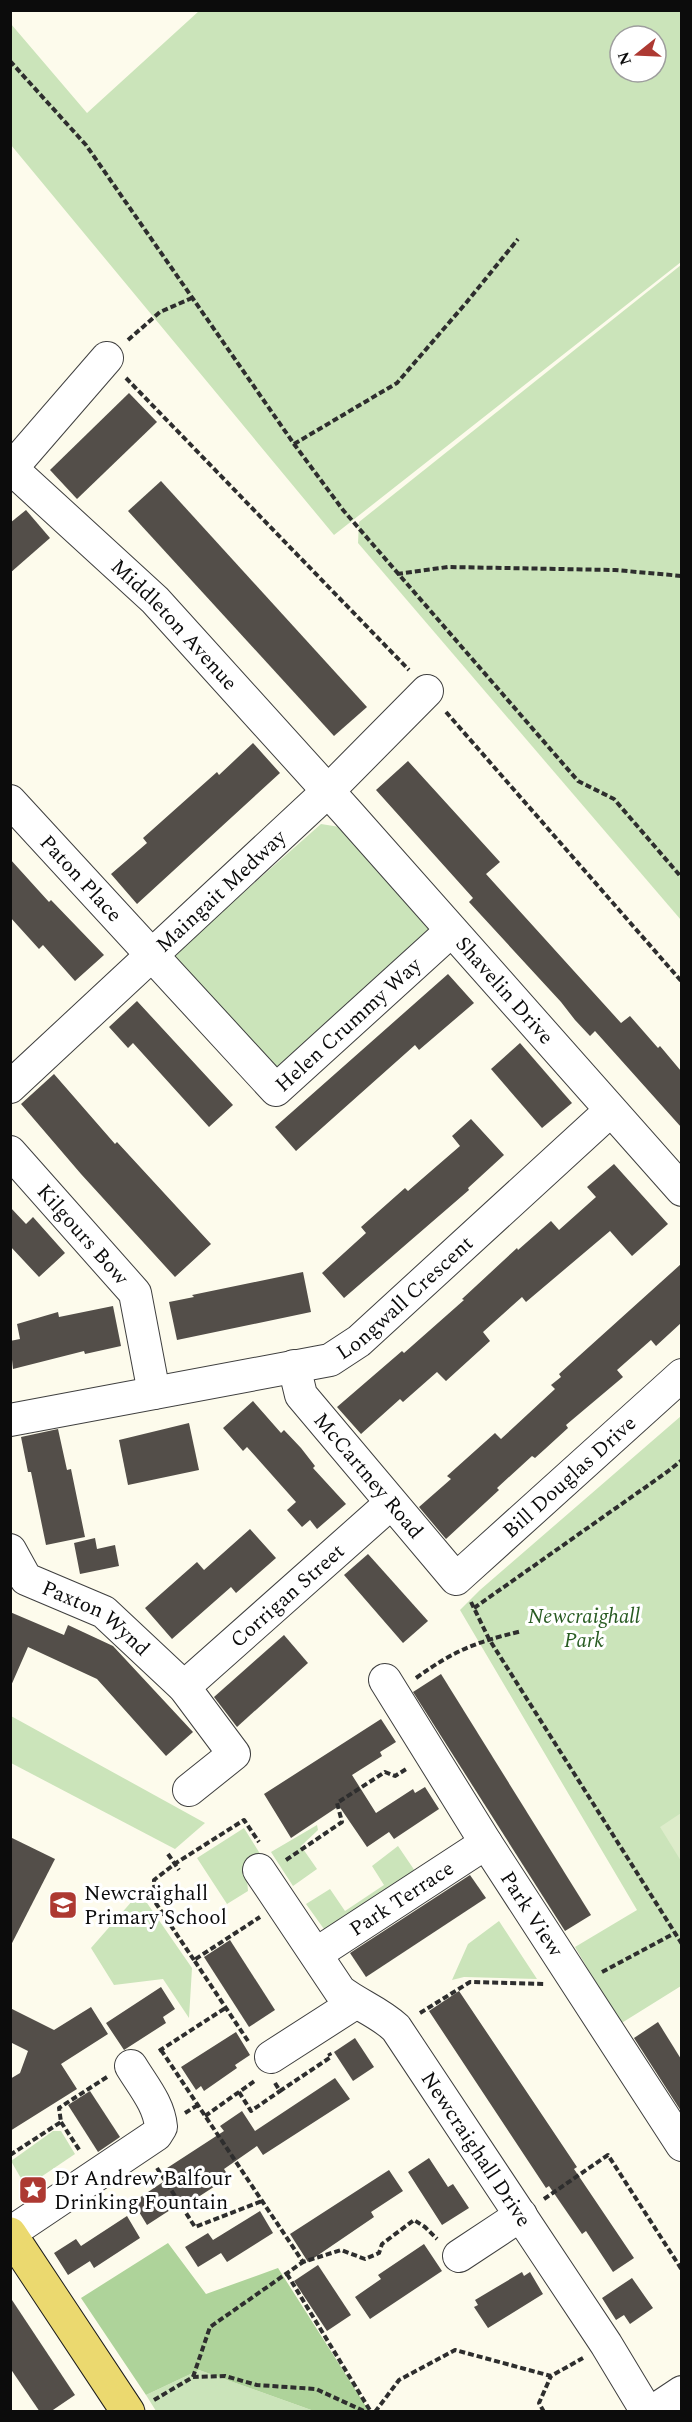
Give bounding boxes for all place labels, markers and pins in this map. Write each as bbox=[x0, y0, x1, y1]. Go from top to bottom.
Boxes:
place label: Newcraighall Primary School bbox=[84, 1878, 227, 1934]
school or university icon: Newcraighall Primary School bbox=[47, 1889, 79, 1921]
place label: Dr Andrew Balfour Drinking Fountain bbox=[54, 2163, 232, 2219]
place icon: Dr Andrew Balfour Drinking Fountain bbox=[17, 2174, 49, 2206]

